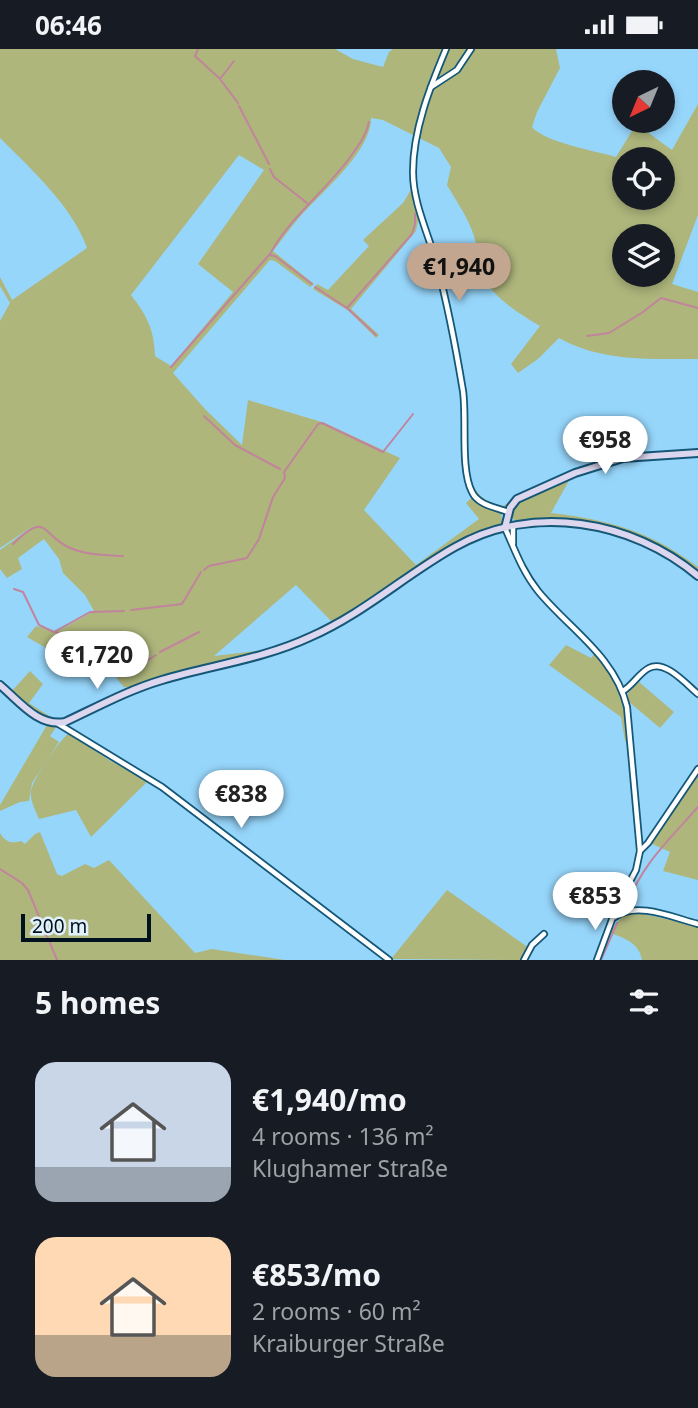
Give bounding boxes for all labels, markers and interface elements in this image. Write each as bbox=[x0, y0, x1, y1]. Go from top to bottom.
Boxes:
text: 06:46 bbox=[35, 7, 102, 43]
north arrow bbox=[612, 70, 676, 133]
map controls bbox=[612, 70, 675, 287]
button: locate bbox=[612, 147, 675, 210]
button: layers bbox=[612, 224, 675, 287]
pin: €1,940 bbox=[402, 243, 516, 303]
text: €1,940 bbox=[423, 250, 495, 282]
pin: €958 bbox=[564, 417, 646, 476]
text: €958 bbox=[579, 423, 631, 455]
pin: €1,720 bbox=[40, 631, 154, 691]
text: €1,720 bbox=[61, 638, 133, 670]
pin: €838 bbox=[200, 771, 282, 830]
text: €838 bbox=[215, 777, 267, 809]
pin: €853 bbox=[554, 873, 636, 932]
text: €853 bbox=[569, 879, 621, 911]
scale bar bbox=[21, 911, 150, 943]
text: 200 m bbox=[32, 913, 87, 939]
text: 5 homes bbox=[35, 982, 160, 1023]
icon: filters bbox=[625, 983, 663, 1021]
text: €1,940/mo bbox=[252, 1079, 407, 1120]
icon: home bbox=[91, 1090, 175, 1174]
text: 4 rooms · 136 m² bbox=[252, 1120, 434, 1152]
text: Klughamer Straße bbox=[252, 1152, 448, 1184]
text: €853/mo bbox=[252, 1254, 381, 1295]
icon: home bbox=[91, 1265, 175, 1349]
text: 2 rooms · 60 m² bbox=[252, 1295, 421, 1327]
text: Kraiburger Straße bbox=[252, 1327, 445, 1359]

